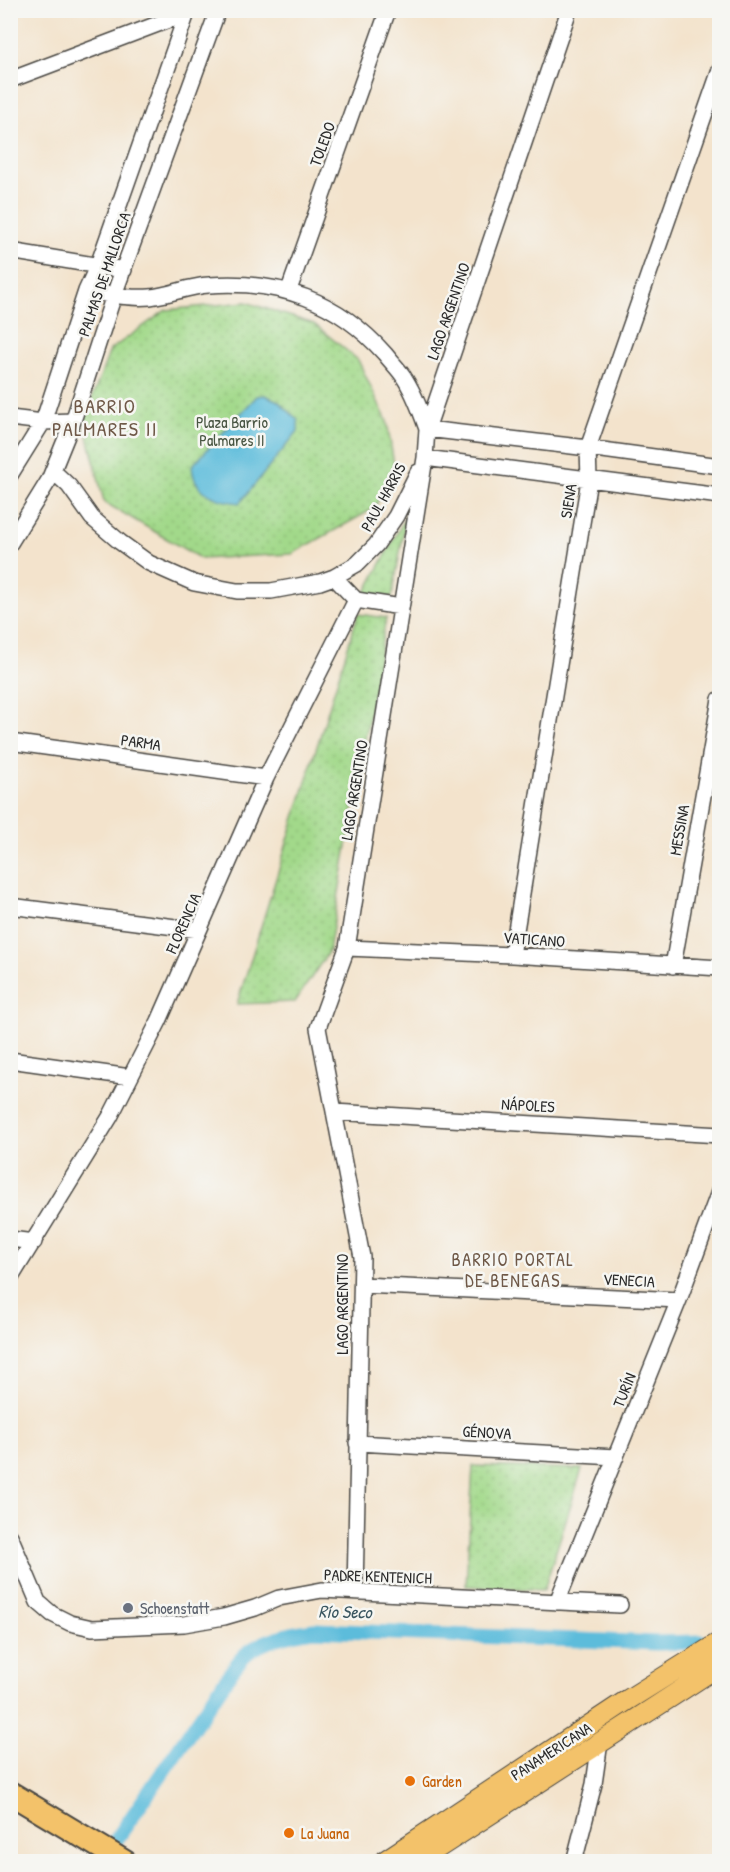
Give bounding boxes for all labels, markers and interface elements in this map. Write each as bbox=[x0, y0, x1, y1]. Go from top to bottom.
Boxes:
street label: TOLEDO bbox=[304, 119, 340, 169]
street label: PALMAS DE MALLORCA bbox=[72, 209, 136, 339]
street label: LAGO ARGENTINO bbox=[421, 260, 475, 362]
district label: BARRIO PALMARES II bbox=[52, 392, 158, 442]
park label: Plaza Barrio Palmares II bbox=[196, 411, 268, 451]
street label: PAUL HARRIS bbox=[355, 458, 411, 535]
street label: SIENA bbox=[554, 482, 582, 520]
street label: PARMA bbox=[120, 728, 163, 756]
street label: LAGO ARGENTINO bbox=[335, 738, 373, 842]
street label: MESSINA bbox=[664, 803, 694, 857]
street label: FLORENCIA bbox=[160, 889, 206, 958]
street label: VATICANO bbox=[502, 926, 566, 952]
street label: NÁPOLES bbox=[501, 1093, 556, 1117]
district label: BARRIO PORTAL DE BENEGAS bbox=[452, 1247, 574, 1293]
street label: LAGO ARGENTINO bbox=[331, 1253, 353, 1355]
street label: VENECIA bbox=[602, 1268, 656, 1292]
street label: TURÍN bbox=[607, 1369, 641, 1411]
street label: GÉNOVA bbox=[462, 1420, 512, 1444]
street label: PADRE KENTENICH bbox=[324, 1563, 432, 1589]
place label: Schoenstatt bbox=[140, 1597, 210, 1619]
water label: Río Seco bbox=[318, 1599, 374, 1624]
marker: Schoenstatt bbox=[121, 1601, 135, 1615]
street label: PANAMERICANA bbox=[506, 1717, 596, 1785]
place label: Garden bbox=[422, 1770, 462, 1792]
marker: Garden bbox=[403, 1774, 417, 1788]
place label: La Juana bbox=[301, 1822, 349, 1844]
marker: La Juana bbox=[282, 1826, 296, 1840]

